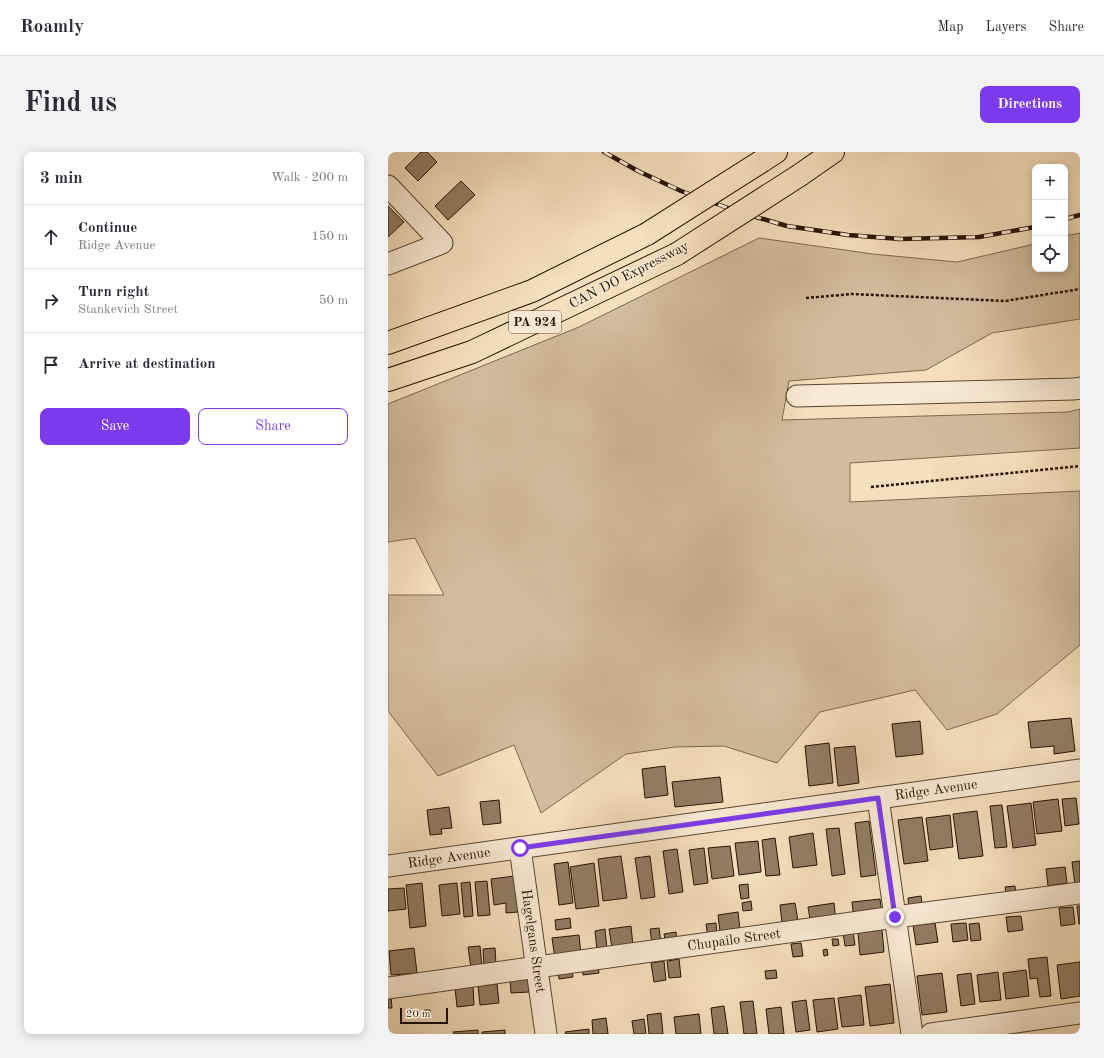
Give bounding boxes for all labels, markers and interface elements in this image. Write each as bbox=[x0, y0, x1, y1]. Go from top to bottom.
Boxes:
text: Roamly bbox=[20, 18, 84, 37]
text: Map bbox=[938, 20, 964, 34]
text: Layers bbox=[986, 20, 1027, 34]
text: Share bbox=[1049, 20, 1084, 34]
button: Directions bbox=[980, 86, 1080, 123]
text: Find us bbox=[24, 90, 117, 118]
map controls bbox=[1032, 164, 1068, 272]
button: + bbox=[1032, 164, 1068, 200]
text: 3 min bbox=[40, 170, 83, 187]
text: Walk · 200 m bbox=[271, 171, 348, 184]
button: − bbox=[1032, 200, 1068, 236]
text: Continue bbox=[78, 221, 137, 236]
icon: ahead bbox=[40, 226, 62, 248]
text: 150 m bbox=[311, 230, 348, 243]
button: locate bbox=[1032, 236, 1068, 272]
text: Ridge Avenue bbox=[78, 239, 156, 252]
street label: CAN DO Expressway bbox=[567, 239, 691, 311]
text: Turn right bbox=[78, 285, 149, 300]
icon: right bbox=[40, 290, 62, 312]
text: 50 m bbox=[319, 294, 348, 307]
text: Stankevich Street bbox=[78, 303, 178, 316]
road number: PA 924 bbox=[509, 311, 561, 333]
icon: arrive bbox=[40, 354, 62, 376]
text: Arrive at destination bbox=[78, 357, 216, 372]
button: Save bbox=[40, 408, 190, 445]
button: Share bbox=[198, 408, 348, 445]
street label: Ridge Avenue bbox=[894, 777, 978, 803]
route start bbox=[511, 839, 529, 857]
street label: Ridge Avenue bbox=[407, 845, 491, 871]
street label: Hagelgans Street bbox=[519, 888, 547, 994]
route end bbox=[886, 908, 904, 926]
street label: Chupailo Street bbox=[686, 927, 782, 953]
scale bar bbox=[400, 1006, 448, 1025]
text: 20 m bbox=[406, 1009, 431, 1020]

